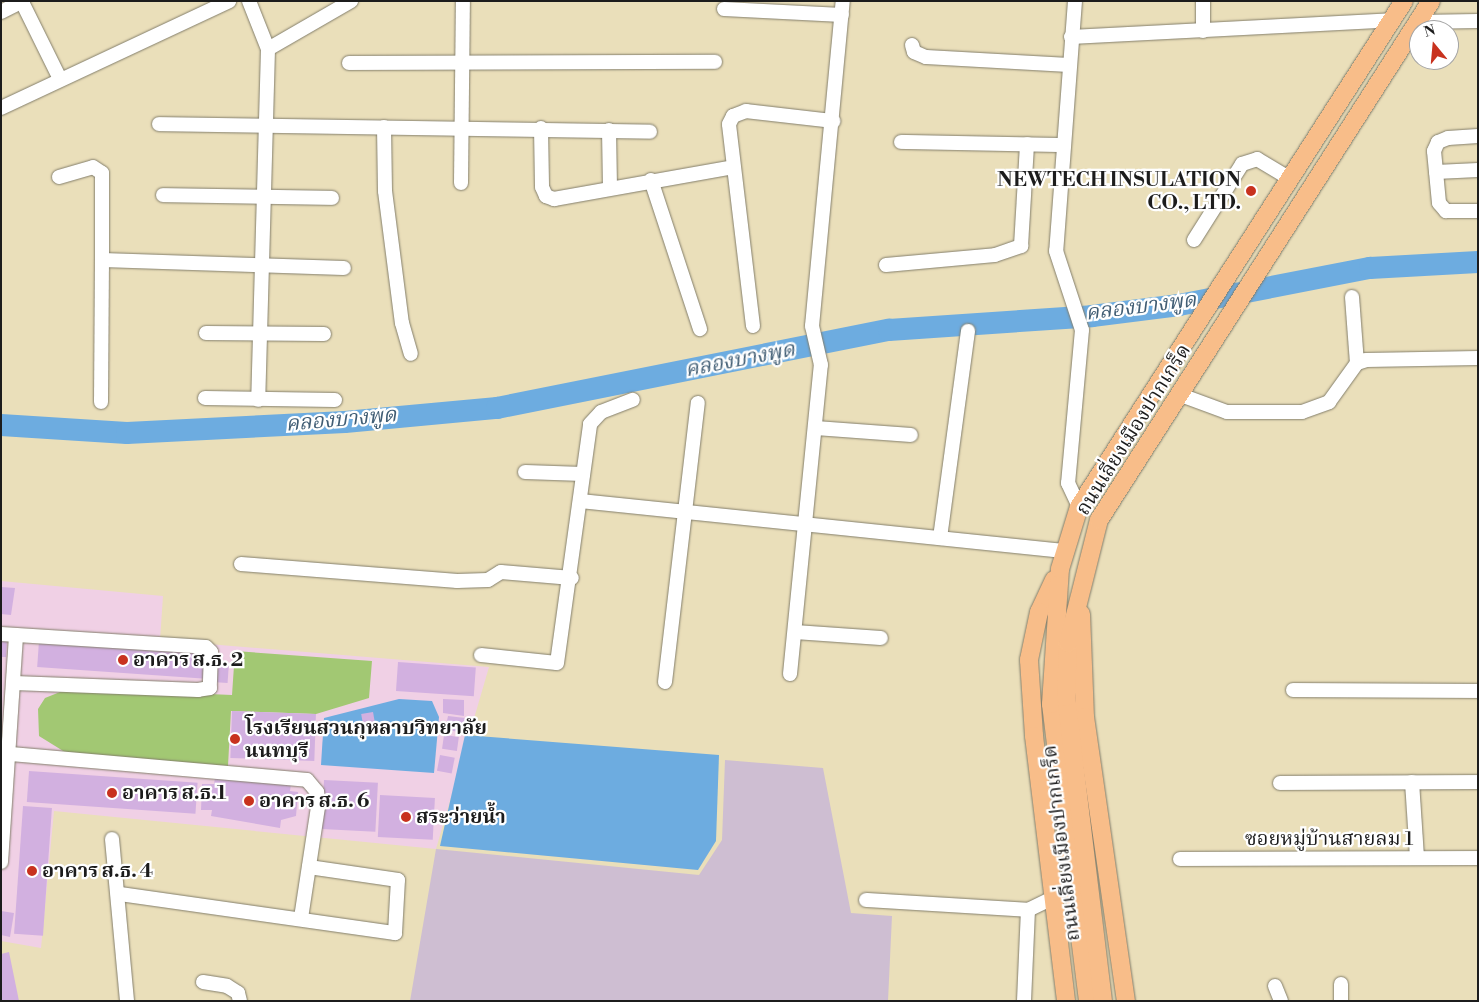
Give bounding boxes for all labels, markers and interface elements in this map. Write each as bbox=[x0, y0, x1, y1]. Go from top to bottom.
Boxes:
north arrow bbox=[1409, 20, 1459, 70]
text: N bbox=[1422, 21, 1438, 42]
place label: NEWTECH INSULATION CO., LTD. bbox=[997, 168, 1241, 215]
marker: NEWTECH INSULATION CO., LTD. bbox=[1245, 185, 1257, 197]
water label: คลองบางพูด bbox=[1084, 288, 1198, 326]
water label: คลองบางพูด bbox=[683, 337, 797, 383]
street label: ถนนเลี่ยงเมืองปากเกร็ด bbox=[1072, 340, 1196, 520]
water label: คลองบางพูด bbox=[285, 403, 397, 437]
place label: อาคาร ส.ธ. 2 bbox=[133, 648, 243, 672]
marker: อาคาร ส.ธ. 2 bbox=[117, 654, 129, 666]
place label: โรงเรียนสวนกุหลาบวิทยาลัย นนทบุรี bbox=[245, 716, 487, 763]
marker: โรงเรียนสวนกุหลาบวิทยาลัย นนทบุรี bbox=[229, 733, 241, 745]
street label: ถนนเลี่ยงเมืองปากเกร็ด bbox=[1038, 744, 1086, 942]
place label: อาคาร ส.ธ.1 bbox=[122, 781, 226, 805]
marker: อาคาร ส.ธ.1 bbox=[106, 787, 118, 799]
place label: อาคาร ส.ธ. 6 bbox=[259, 789, 369, 813]
marker: อาคาร ส.ธ. 6 bbox=[243, 795, 255, 807]
place label: สระว่ายน้ำ bbox=[416, 805, 506, 829]
marker: สระว่ายน้ำ bbox=[400, 811, 412, 823]
street label: ซอยหมู่บ้านสายลม 1 bbox=[1245, 827, 1413, 851]
place label: อาคาร ส.ธ. 4 bbox=[42, 859, 153, 883]
marker: อาคาร ส.ธ. 4 bbox=[26, 865, 38, 877]

